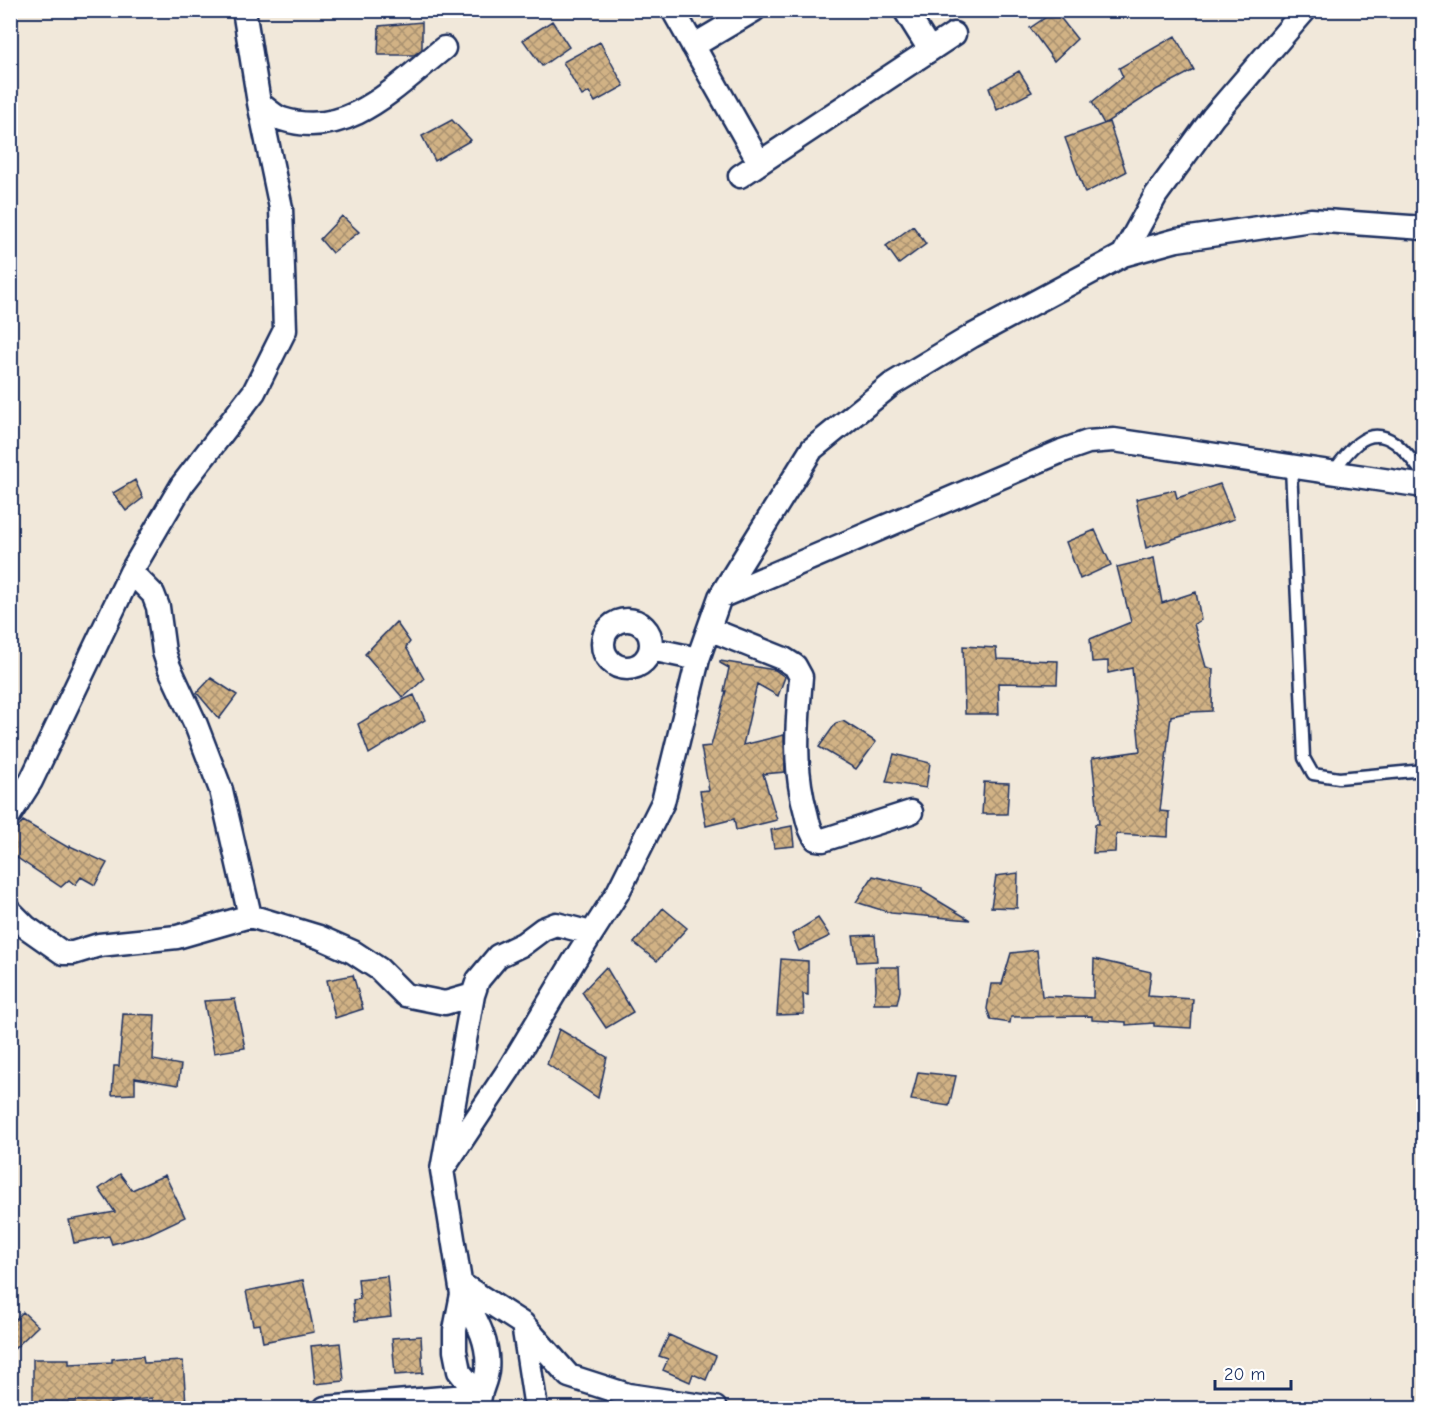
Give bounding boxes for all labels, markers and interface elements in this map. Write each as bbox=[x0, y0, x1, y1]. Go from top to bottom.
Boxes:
scale bar bbox=[1215, 1353, 1292, 1391]
text: 20 m bbox=[1224, 1364, 1265, 1385]

